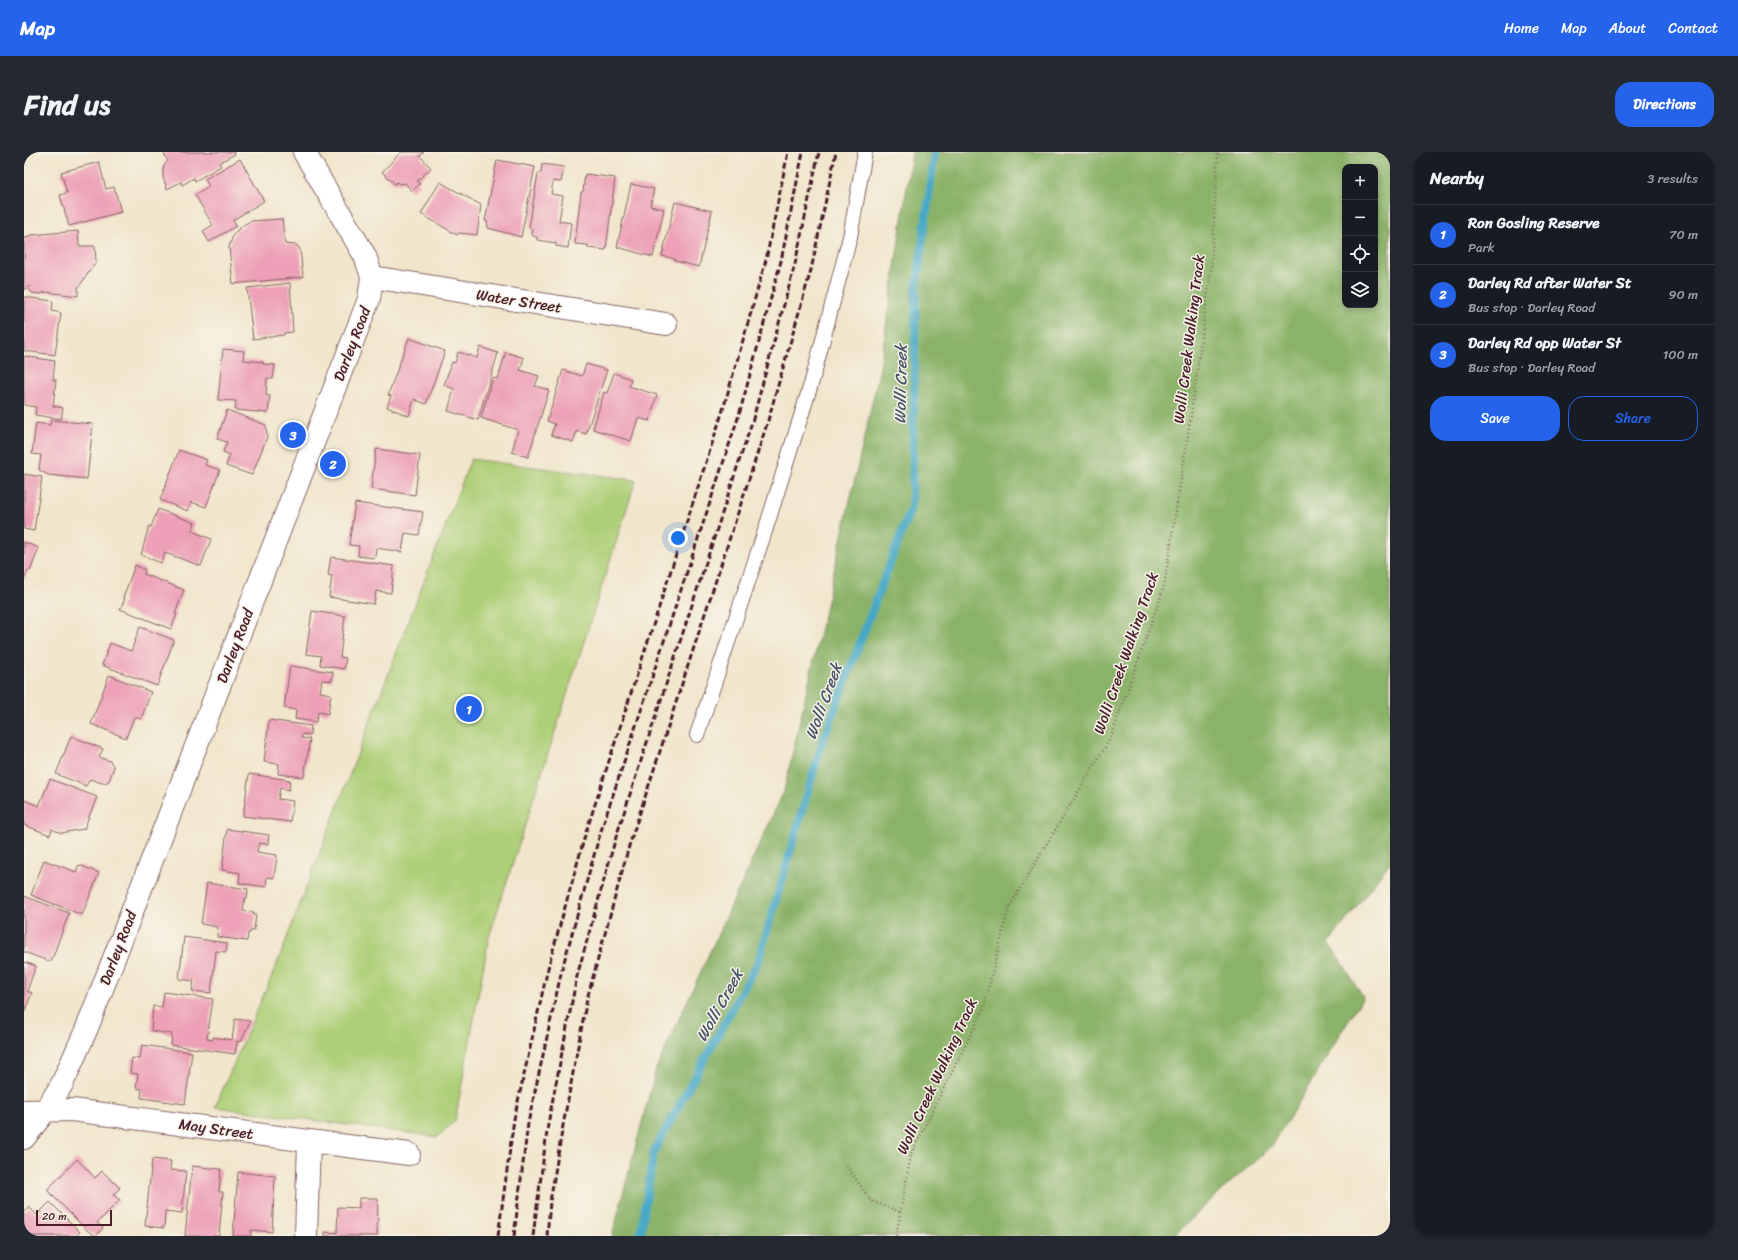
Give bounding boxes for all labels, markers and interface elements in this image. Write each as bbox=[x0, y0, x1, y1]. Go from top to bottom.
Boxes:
text: Map bbox=[20, 12, 55, 45]
text: Home bbox=[1504, 16, 1539, 41]
text: Map bbox=[1561, 16, 1587, 41]
text: About bbox=[1609, 16, 1646, 41]
text: Contact bbox=[1668, 16, 1718, 41]
text: Find us bbox=[24, 80, 111, 129]
button: Directions bbox=[1615, 82, 1714, 127]
text: Nearby bbox=[1430, 163, 1484, 193]
map controls bbox=[1342, 164, 1378, 308]
button: + bbox=[1342, 164, 1378, 200]
text: 3 results bbox=[1647, 167, 1698, 190]
button: − bbox=[1342, 200, 1378, 236]
text: Ron Gosling Reserve bbox=[1468, 210, 1600, 236]
text: 1 bbox=[1440, 223, 1446, 246]
text: 70 m bbox=[1669, 223, 1698, 246]
button: locate bbox=[1342, 236, 1378, 272]
text: Park bbox=[1468, 236, 1495, 259]
street label: Wolli Creek Walking Track bbox=[1166, 253, 1212, 425]
text: Darley Rd after Water St bbox=[1468, 270, 1631, 296]
button: layers bbox=[1342, 272, 1378, 308]
street label: Water Street bbox=[474, 281, 564, 321]
text: 2 bbox=[1439, 283, 1447, 306]
text: 90 m bbox=[1668, 283, 1698, 306]
text: Bus stop · Darley Road bbox=[1468, 296, 1595, 319]
street label: Darley Road bbox=[326, 302, 379, 385]
text: Darley Rd opp Water St bbox=[1468, 330, 1621, 356]
water label: Wolli Creek bbox=[885, 342, 916, 424]
text: 3 bbox=[1439, 343, 1447, 366]
text: 100 m bbox=[1663, 343, 1698, 366]
text: Bus stop · Darley Road bbox=[1468, 356, 1595, 379]
button: Save bbox=[1430, 396, 1560, 441]
button: Share bbox=[1568, 396, 1698, 441]
pin: 3 bbox=[280, 420, 306, 450]
pin: 2 bbox=[320, 449, 346, 479]
your location bbox=[668, 528, 688, 548]
street label: Wolli Creek Walking Track bbox=[1086, 568, 1166, 738]
street label: Darley Road bbox=[209, 604, 262, 687]
water label: Wolli Creek bbox=[796, 657, 851, 743]
pin: 1 bbox=[456, 694, 482, 724]
street label: Darley Road bbox=[92, 906, 145, 989]
water label: Wolli Creek bbox=[688, 961, 753, 1047]
street label: Wolli Creek Walking Track bbox=[889, 993, 985, 1159]
street label: May Street bbox=[177, 1111, 255, 1147]
text: 20 m bbox=[42, 1207, 67, 1226]
scale bar bbox=[36, 1208, 112, 1227]

